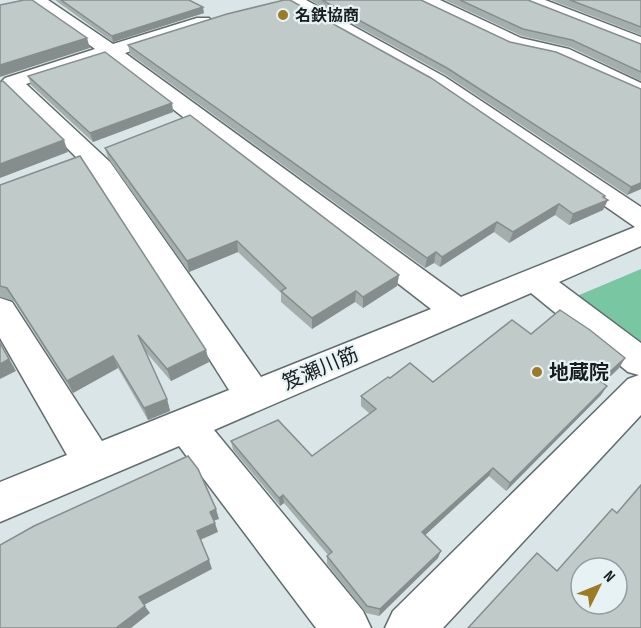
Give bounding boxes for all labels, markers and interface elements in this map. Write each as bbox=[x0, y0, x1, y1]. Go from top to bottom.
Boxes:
place label: 名鉄協商 bbox=[295, 6, 359, 26]
marker: 名鉄協商 bbox=[276, 8, 290, 22]
street label: 笈瀬川筋 bbox=[279, 342, 362, 396]
place label: 地蔵院 bbox=[549, 361, 609, 385]
marker: 地蔵院 bbox=[530, 365, 544, 379]
north arrow bbox=[569, 556, 629, 616]
text: N bbox=[599, 567, 619, 586]

